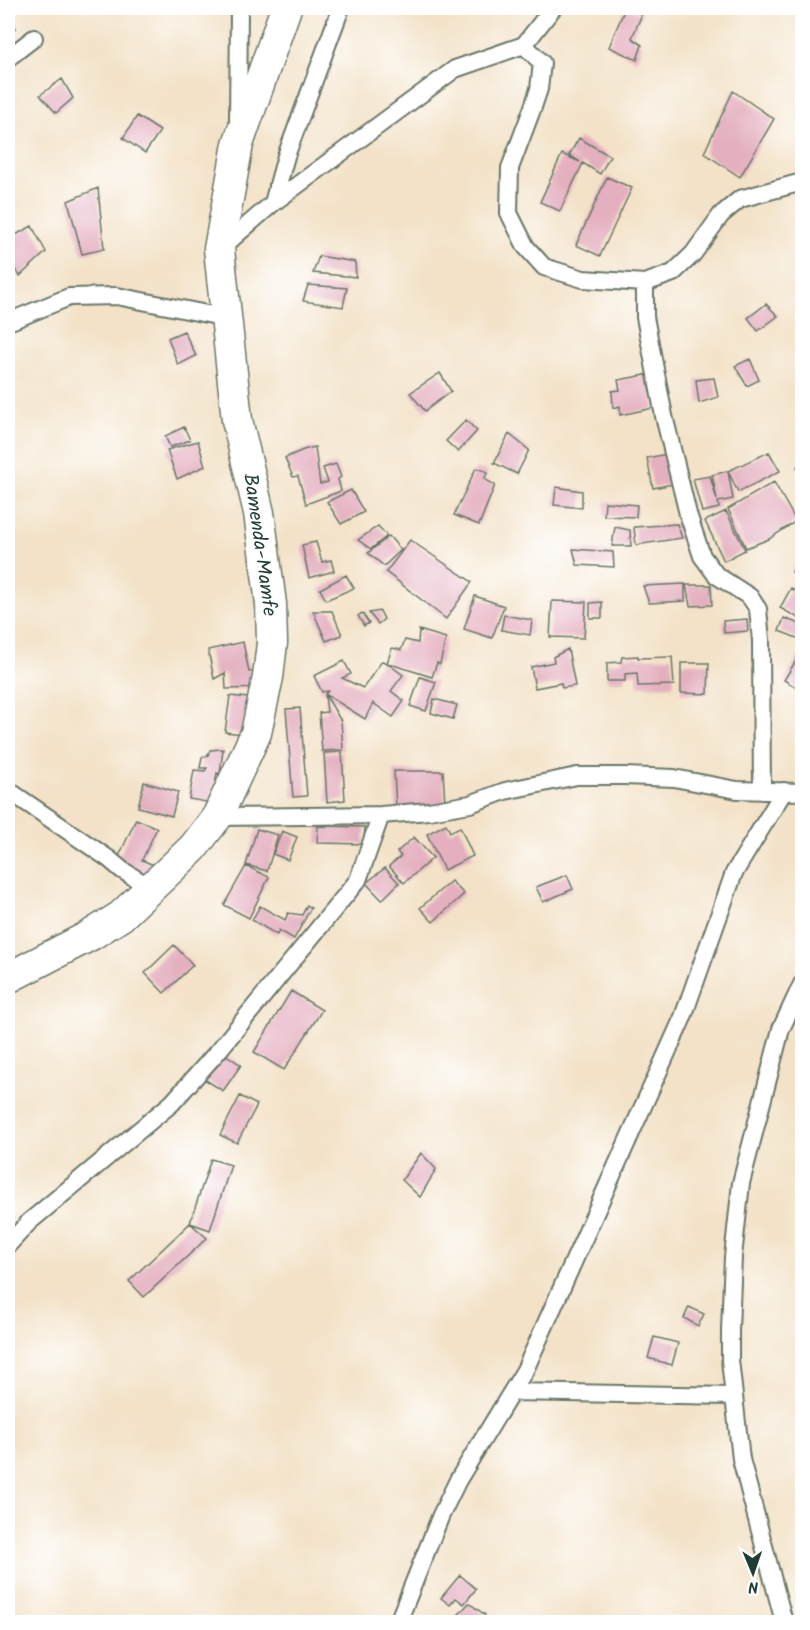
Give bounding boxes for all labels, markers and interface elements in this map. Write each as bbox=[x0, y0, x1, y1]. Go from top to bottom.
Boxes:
street label: Bamenda-Mamfe bbox=[233, 472, 285, 618]
north arrow bbox=[723, 1543, 783, 1603]
text: N bbox=[748, 1574, 759, 1599]

